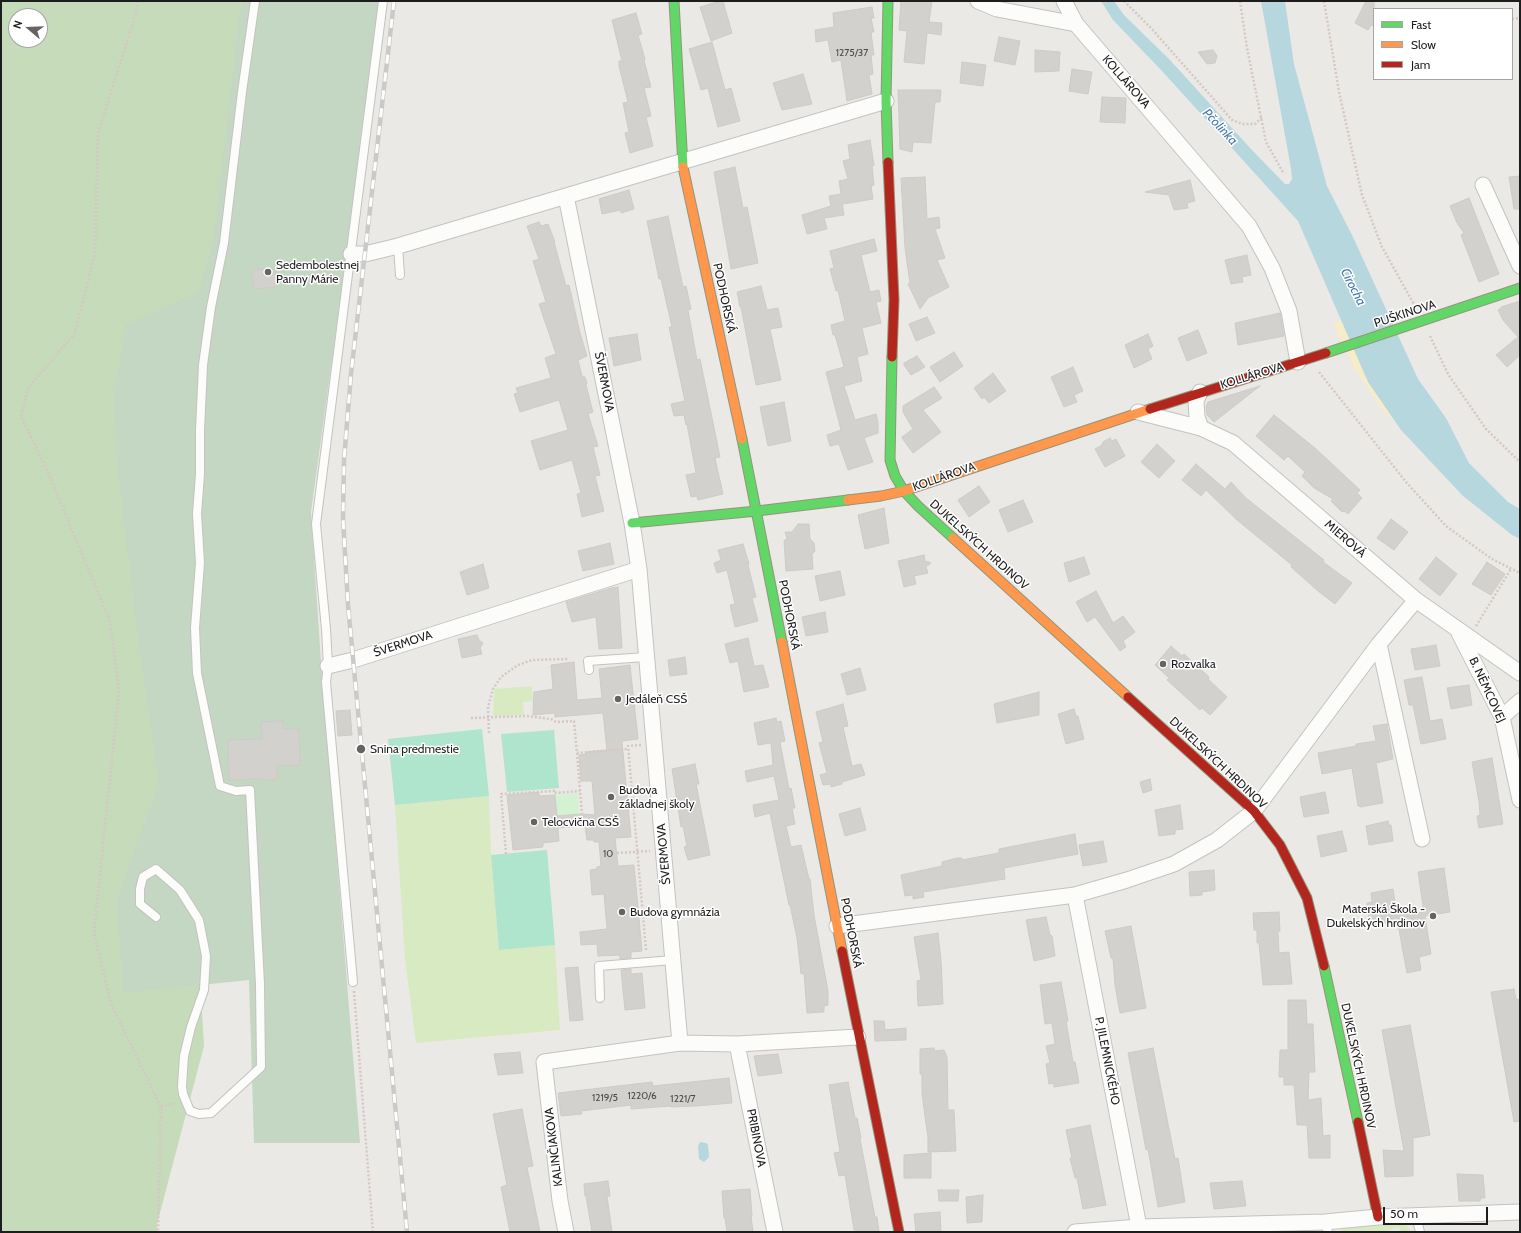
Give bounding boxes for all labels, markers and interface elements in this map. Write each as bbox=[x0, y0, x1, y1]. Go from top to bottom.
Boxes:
north arrow bbox=[8, 8, 48, 48]
legend bbox=[1373, 8, 1513, 80]
text: Fast bbox=[1411, 17, 1431, 32]
text: N bbox=[10, 18, 25, 30]
text: Slow bbox=[1411, 37, 1436, 52]
house number: 1275/37 bbox=[836, 47, 868, 59]
street label: KOLLÁROVA bbox=[1099, 53, 1153, 111]
text: Jam bbox=[1411, 57, 1430, 72]
water label: Pčolinka bbox=[1199, 106, 1241, 148]
place label: Sedembolestnej Panny Márie bbox=[276, 258, 359, 286]
street label: PODHORSKÁ bbox=[710, 262, 738, 334]
water label: Cirocha bbox=[1337, 266, 1369, 308]
marker: Sedembolestnej Panny Márie bbox=[263, 267, 273, 277]
street label: PUŠKINOVA bbox=[1372, 297, 1438, 331]
street label: ŠVERMOVA bbox=[591, 351, 617, 413]
street label: KOLLÁROVA bbox=[1219, 360, 1285, 392]
street label: KOLLÁROVA bbox=[911, 460, 977, 494]
street label: DUKELSKÝCH HRDINOV bbox=[927, 497, 1031, 593]
street label: MIEROVÁ bbox=[1321, 517, 1369, 561]
street label: PODHORSKÁ bbox=[775, 579, 803, 651]
street label: ŠVERMOVA bbox=[372, 628, 434, 660]
street label: B. NĚMCOVEJ bbox=[1466, 655, 1508, 725]
place label: Rozvalka bbox=[1171, 657, 1216, 671]
marker: Rozvalka bbox=[1158, 659, 1168, 669]
place label: Jedáleň CSŠ bbox=[626, 692, 687, 706]
marker: Jedáleň CSŠ bbox=[613, 694, 623, 704]
street label: DUKELSKÝCH HRDINOV bbox=[1166, 714, 1270, 812]
place label: Snina predmestie bbox=[370, 742, 459, 756]
marker: Snina predmestie bbox=[355, 743, 367, 755]
place label: Budova základnej školy bbox=[619, 783, 695, 811]
marker: Budova základnej školy bbox=[606, 792, 616, 802]
place label: Telocvična CSŠ bbox=[542, 815, 619, 829]
marker: Telocvična CSŠ bbox=[529, 817, 539, 827]
street label: ŠVERMOVA bbox=[654, 823, 674, 885]
house number: 10 bbox=[603, 848, 613, 860]
street label: PODHORSKÁ bbox=[837, 897, 865, 969]
place label: Materská Škola - Dukelských hrdinov bbox=[1327, 902, 1425, 930]
place label: Budova gymnázia bbox=[630, 905, 720, 919]
marker: Budova gymnázia bbox=[617, 907, 627, 917]
marker: Materská Škola - Dukelských hrdinov bbox=[1428, 911, 1438, 921]
street label: DUKELSKÝCH HRDINOV bbox=[1338, 1002, 1378, 1130]
street label: P. JILEMNICKÉHO bbox=[1091, 1016, 1123, 1106]
house number: 1220/6 bbox=[627, 1090, 657, 1102]
house number: 1219/5 bbox=[592, 1092, 618, 1104]
house number: 1221/7 bbox=[670, 1093, 696, 1105]
street label: KALINČIAKOVA bbox=[542, 1107, 566, 1187]
street label: PRIBINOVA bbox=[743, 1108, 769, 1168]
scale bar bbox=[1385, 1199, 1490, 1225]
text: 50 m bbox=[1390, 1206, 1418, 1221]

